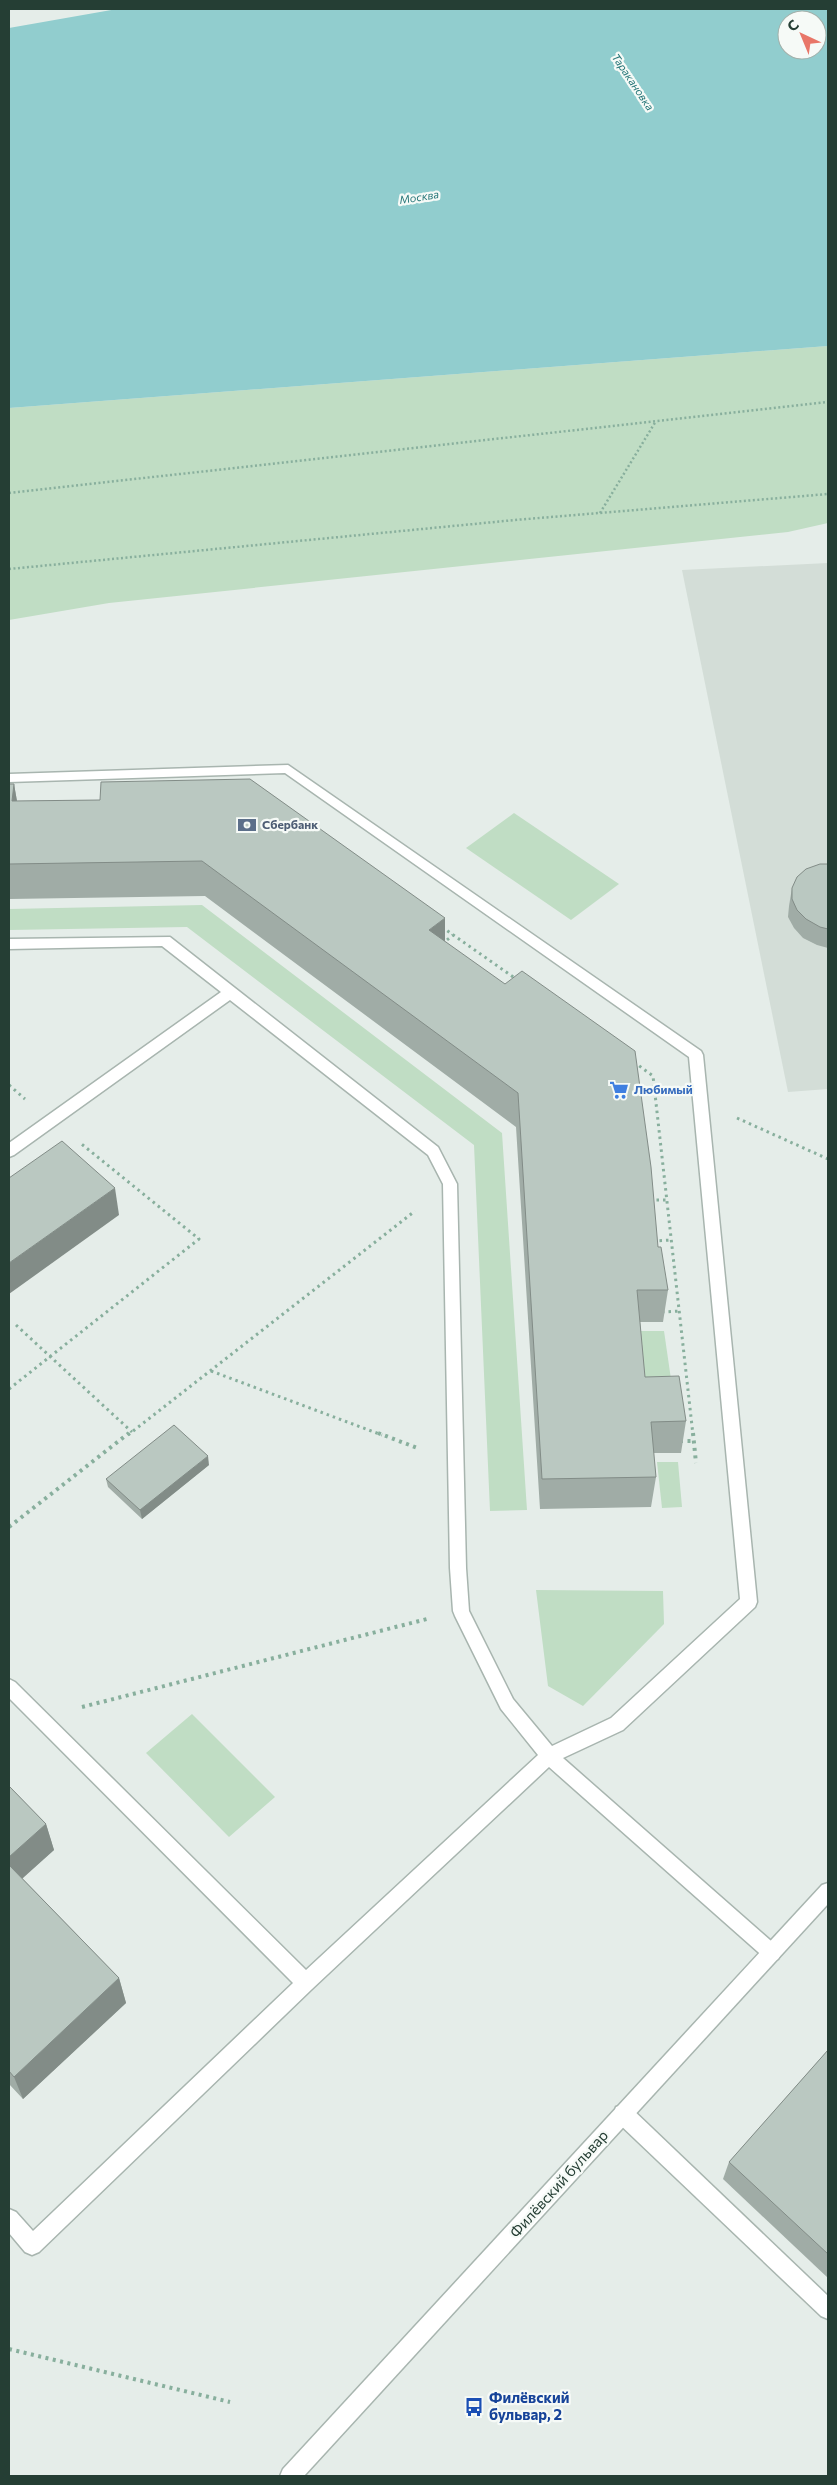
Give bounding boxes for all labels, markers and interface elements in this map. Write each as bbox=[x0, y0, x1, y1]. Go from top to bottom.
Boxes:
north arrow bbox=[777, 10, 827, 60]
text: С bbox=[783, 16, 802, 35]
water label: Таракановка bbox=[610, 51, 657, 113]
water label: Москва bbox=[398, 187, 440, 206]
bank icon: Сбербанк bbox=[236, 814, 258, 836]
place label: Сбербанк bbox=[262, 817, 318, 831]
supermarket icon: Любимый bbox=[608, 1079, 630, 1101]
place label: Любимый bbox=[634, 1082, 693, 1096]
street label: Филёвский бульвар bbox=[505, 2126, 611, 2241]
place label: Филёвский бульвар, 2 bbox=[489, 2388, 570, 2423]
bus stop icon: Филёвский бульвар, 2 bbox=[463, 2396, 485, 2418]

